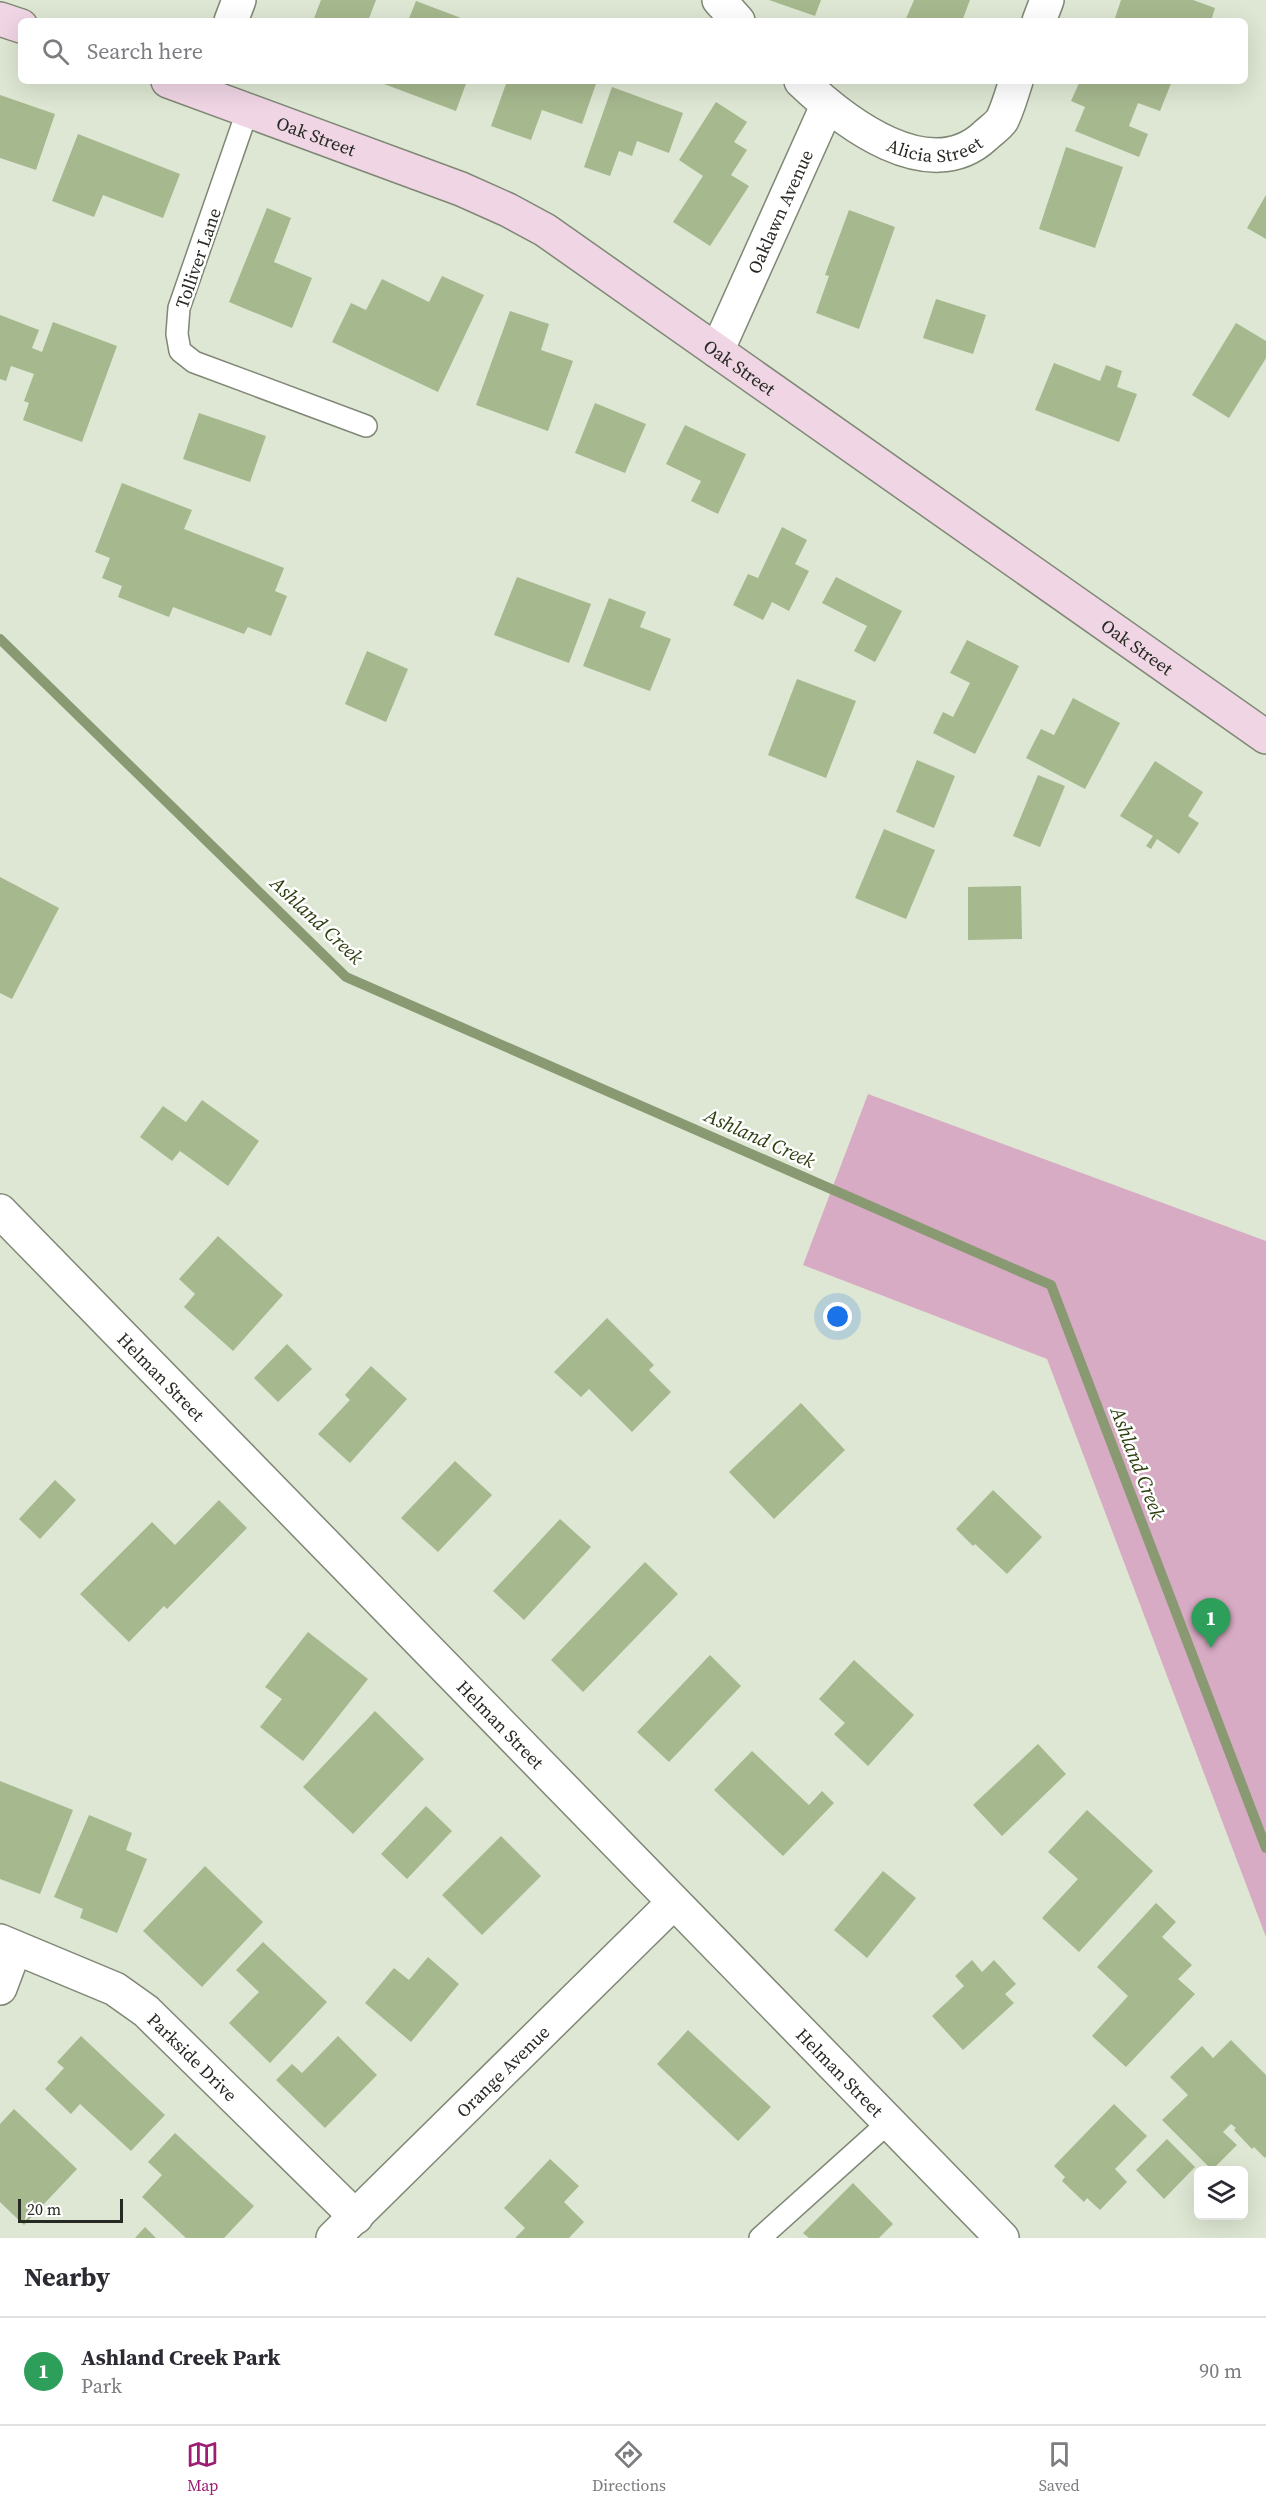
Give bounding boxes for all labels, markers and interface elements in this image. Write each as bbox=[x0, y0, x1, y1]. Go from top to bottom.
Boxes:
search box bbox=[18, 18, 1248, 84]
icon: search bbox=[39, 35, 72, 68]
text: Search here bbox=[87, 36, 203, 66]
street label: Oak Street bbox=[273, 110, 359, 162]
street label: Alicia Street bbox=[883, 130, 987, 168]
street label: Oaklawn Avenue bbox=[741, 145, 818, 278]
street label: Tolliver Lane bbox=[169, 204, 227, 312]
street label: Oak Street bbox=[699, 333, 781, 401]
street label: Oak Street bbox=[1096, 613, 1178, 681]
water label: Ashland Creek bbox=[263, 869, 370, 971]
water label: Ashland Creek bbox=[699, 1101, 820, 1175]
your location bbox=[823, 1302, 852, 1331]
street label: Helman Street bbox=[112, 1326, 211, 1426]
water label: Ashland Creek bbox=[1103, 1402, 1172, 1524]
pin: 1 bbox=[1192, 1598, 1230, 1648]
street label: Helman Street bbox=[452, 1674, 550, 1774]
street label: Parkside Drive bbox=[142, 2007, 243, 2107]
street label: Orange Avenue bbox=[450, 2019, 555, 2123]
street label: Helman Street bbox=[791, 2022, 889, 2122]
map controls bbox=[1194, 2166, 1248, 2220]
button: layers bbox=[1194, 2166, 1248, 2220]
scale bar bbox=[18, 2196, 123, 2224]
text: 20 m bbox=[27, 2198, 61, 2220]
text: Nearby bbox=[24, 2259, 110, 2295]
text: Ashland Creek Park bbox=[81, 2342, 281, 2372]
text: 1 bbox=[38, 2357, 49, 2385]
text: 90 m bbox=[1199, 2357, 1242, 2385]
text: Park bbox=[81, 2372, 122, 2400]
tab: Map bbox=[186, 2438, 219, 2496]
tab: Directions bbox=[592, 2438, 666, 2496]
tab: Saved bbox=[1039, 2438, 1080, 2496]

